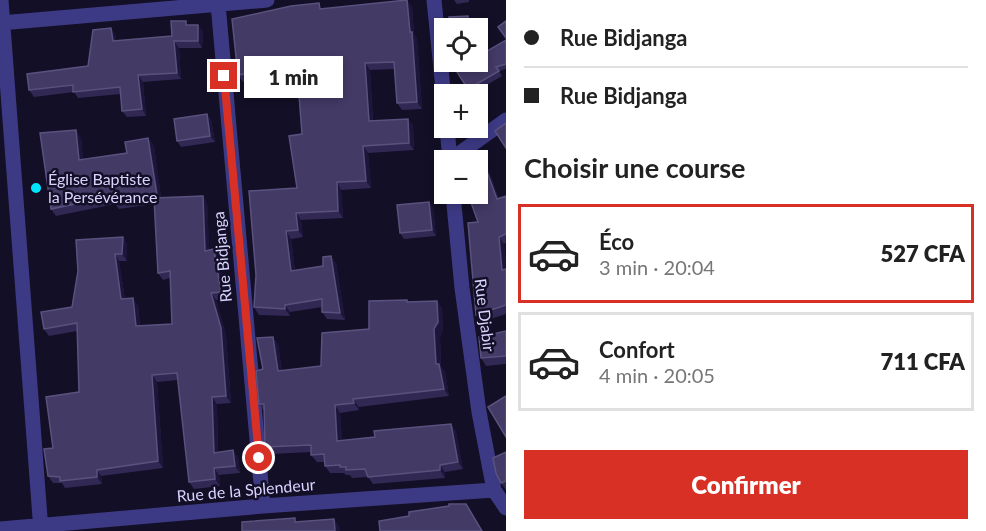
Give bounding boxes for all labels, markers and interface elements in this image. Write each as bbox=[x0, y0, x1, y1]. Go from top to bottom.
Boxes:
map controls bbox=[434, 18, 488, 204]
button: locate bbox=[434, 18, 488, 72]
text: Rue Bidjanga bbox=[560, 24, 688, 51]
callout: 1 min bbox=[245, 55, 344, 97]
route end bbox=[210, 62, 237, 89]
text: 1 min bbox=[269, 65, 318, 89]
text: Rue Bidjanga bbox=[560, 82, 688, 109]
button: + bbox=[434, 84, 488, 138]
button: − bbox=[434, 150, 488, 204]
text: Choisir une course bbox=[524, 151, 746, 184]
place label: Église Baptiste la Persévérance bbox=[48, 169, 157, 206]
marker: Église Baptiste la Persévérance bbox=[29, 181, 43, 195]
street label: Rue Bidjanga bbox=[208, 211, 235, 303]
icon: car bbox=[527, 227, 581, 281]
text: Éco bbox=[599, 228, 634, 255]
text: 527 CFA bbox=[880, 240, 965, 267]
text: 3 min · 20:04 bbox=[599, 255, 715, 279]
street label: Rue Djabir bbox=[472, 277, 499, 353]
icon: car bbox=[527, 335, 581, 389]
text: Confort bbox=[599, 336, 675, 363]
text: 711 CFA bbox=[880, 348, 965, 375]
text: 4 min · 20:05 bbox=[599, 363, 715, 387]
route start bbox=[245, 444, 272, 471]
button: Confirmer bbox=[524, 450, 968, 519]
street label: Rue de la Splendeur bbox=[176, 474, 316, 505]

